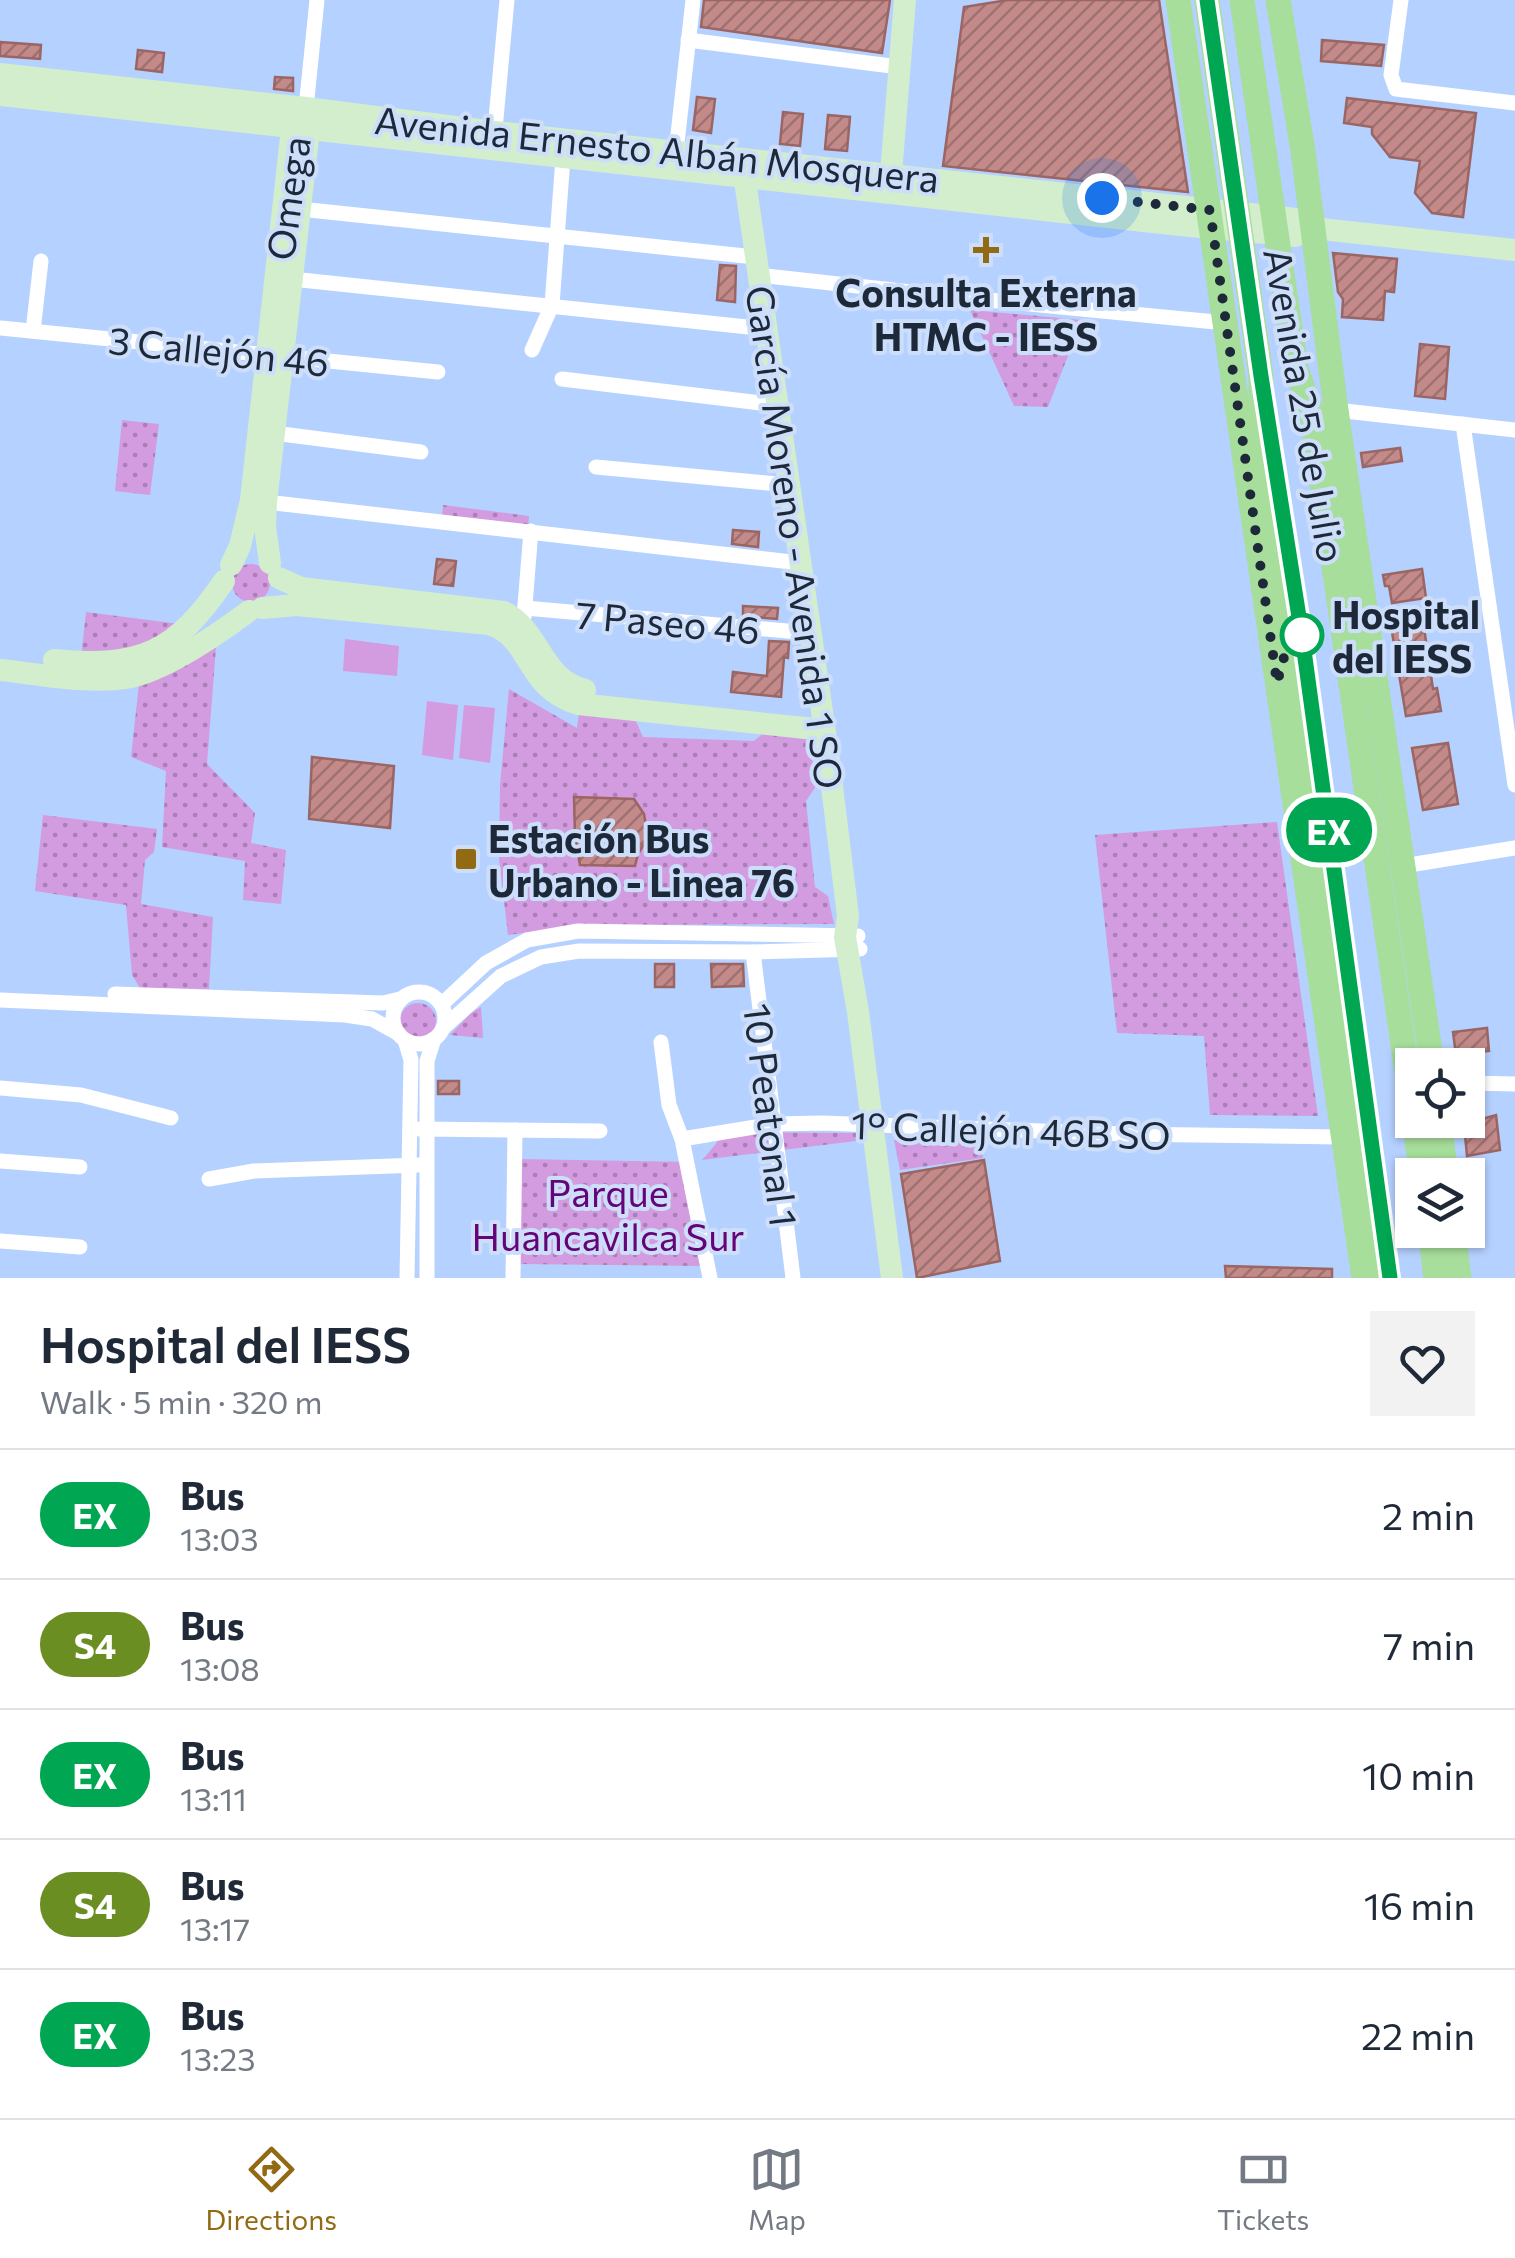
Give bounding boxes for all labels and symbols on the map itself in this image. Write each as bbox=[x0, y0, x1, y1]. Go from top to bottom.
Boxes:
street label: Avenida Ernesto Albán Mosquera bbox=[372, 95, 942, 201]
street label: Omega bbox=[255, 133, 319, 263]
your location bbox=[1077, 173, 1127, 223]
marker: Consulta Externa HTMC - IESS bbox=[973, 237, 999, 263]
street label: Avenida 25 de Julio bbox=[1255, 244, 1357, 566]
place label: Consulta Externa HTMC - IESS bbox=[835, 268, 1137, 359]
street label: García Moreno - Avenida 1 SO bbox=[737, 282, 855, 792]
street label: 3 Callejón 46 bbox=[106, 315, 332, 385]
street label: 7 Paseo 46 bbox=[574, 590, 762, 652]
place label: Hospital del IESS bbox=[1332, 590, 1480, 681]
marker: Hospital del IESS bbox=[1281, 614, 1323, 656]
line badge: EX bbox=[1284, 798, 1374, 862]
place label: Estación Bus Urbano - Linea 76 bbox=[488, 814, 795, 905]
marker: Estación Bus Urbano - Linea 76 bbox=[453, 846, 479, 872]
street label: 10 Peatonal 1 bbox=[735, 1001, 809, 1229]
street label: 1° Callejón 46B SO bbox=[851, 1100, 1171, 1158]
park label: Parque Huancavilca Sur bbox=[471, 1168, 745, 1259]

